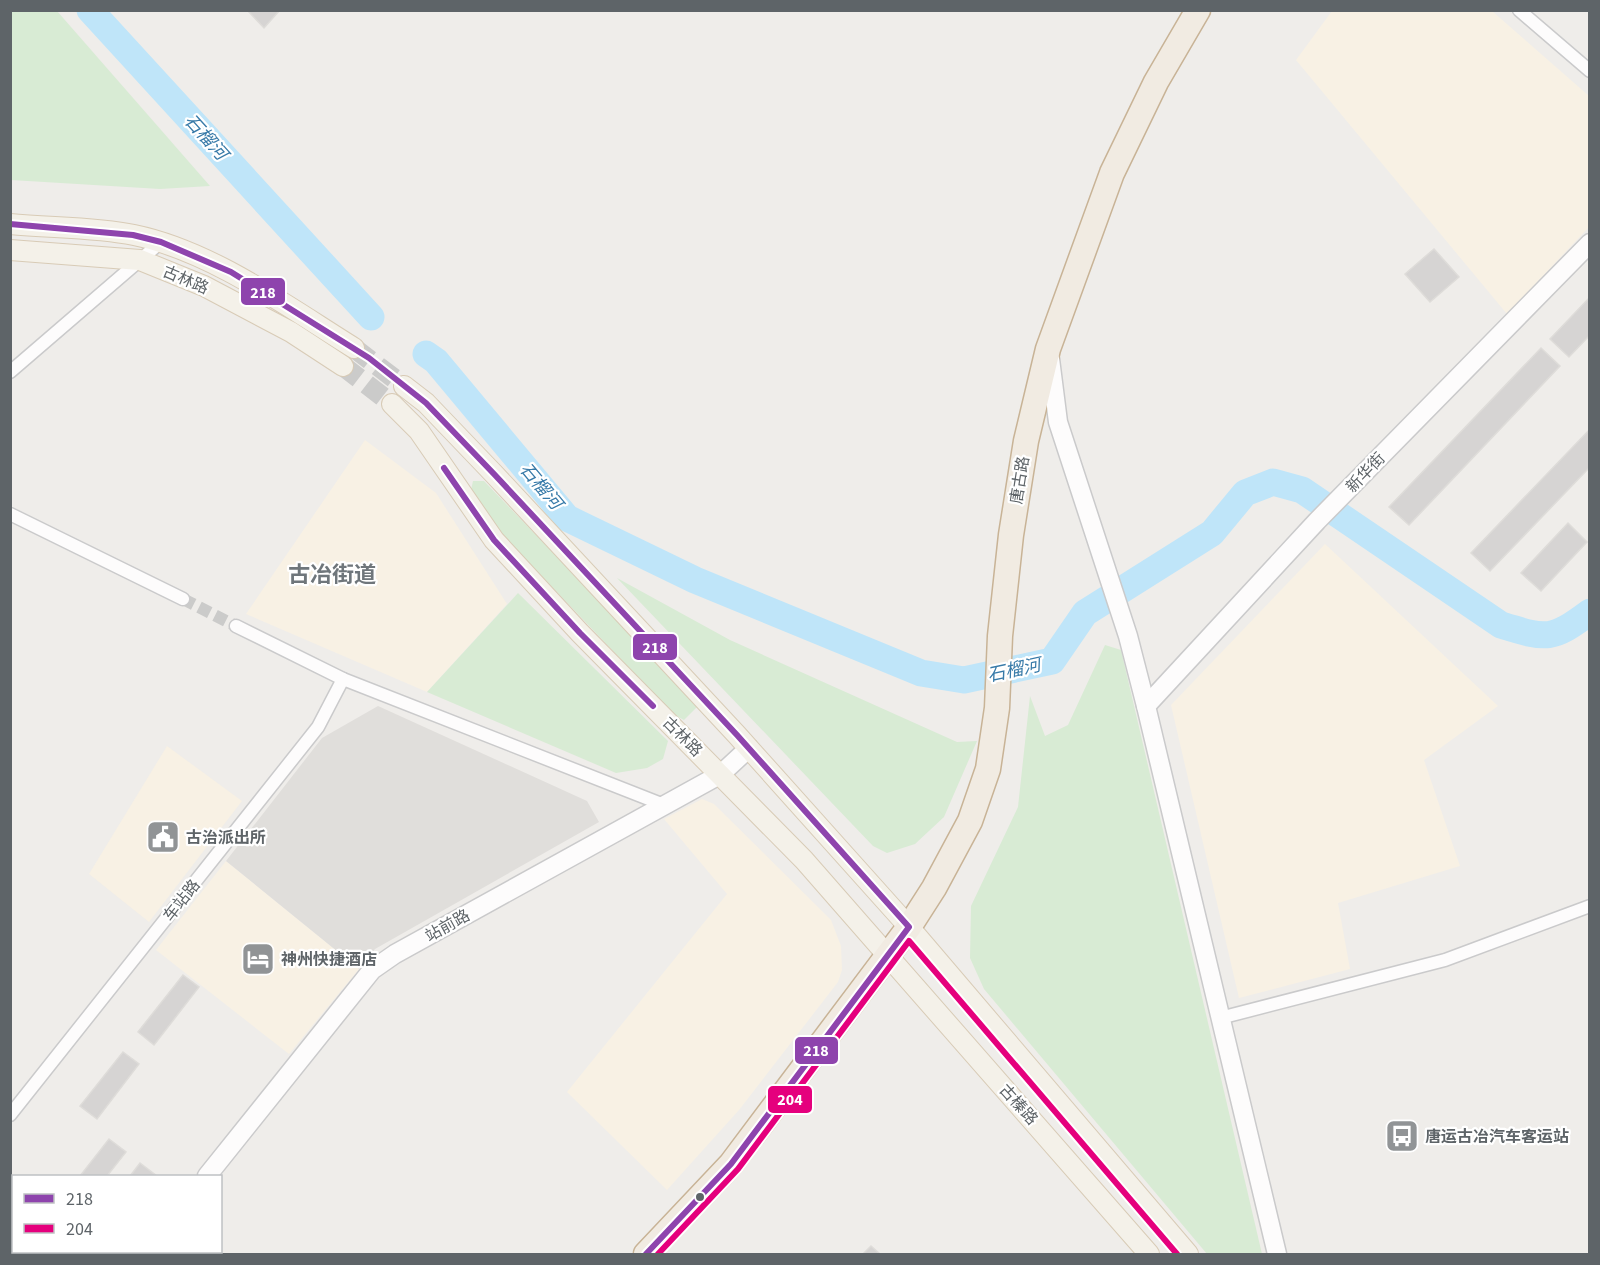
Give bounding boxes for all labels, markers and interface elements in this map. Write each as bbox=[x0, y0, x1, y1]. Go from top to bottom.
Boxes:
water label: 石榴河 bbox=[178, 109, 235, 168]
street label: 古林路 bbox=[159, 260, 212, 299]
line badge: 218 bbox=[240, 277, 286, 306]
text: 218 bbox=[250, 282, 276, 304]
street label: 新华街 bbox=[1341, 448, 1390, 498]
street label: 唐古路 bbox=[1005, 455, 1035, 506]
water label: 石榴河 bbox=[514, 458, 569, 517]
district label: 古冶街道 bbox=[288, 559, 376, 591]
line badge: 218 bbox=[632, 633, 678, 661]
text: 218 bbox=[642, 637, 668, 659]
water label: 石榴河 bbox=[985, 652, 1046, 688]
street label: 古林路 bbox=[658, 712, 707, 761]
public building icon: 古治派出所 bbox=[145, 819, 181, 855]
place label: 古治派出所 bbox=[186, 827, 266, 849]
street label: 车站路 bbox=[158, 875, 205, 926]
street label: 站前路 bbox=[421, 905, 474, 947]
hotel icon: 神州快捷酒店 bbox=[240, 941, 276, 977]
place label: 神州快捷酒店 bbox=[281, 949, 377, 971]
line badge: 218 bbox=[794, 1036, 839, 1065]
text: 218 bbox=[803, 1040, 829, 1062]
street label: 古榛路 bbox=[994, 1079, 1042, 1130]
line badge: 204 bbox=[767, 1085, 813, 1114]
text: 204 bbox=[777, 1089, 803, 1111]
bus stop icon: 唐运古冶汽车客运站 bbox=[1384, 1118, 1420, 1154]
place label: 唐运古冶汽车客运站 bbox=[1425, 1126, 1569, 1148]
legend bbox=[12, 1175, 222, 1253]
text: 218 bbox=[66, 1187, 93, 1212]
unlabelled marker bbox=[694, 1191, 706, 1203]
text: 204 bbox=[66, 1217, 93, 1242]

